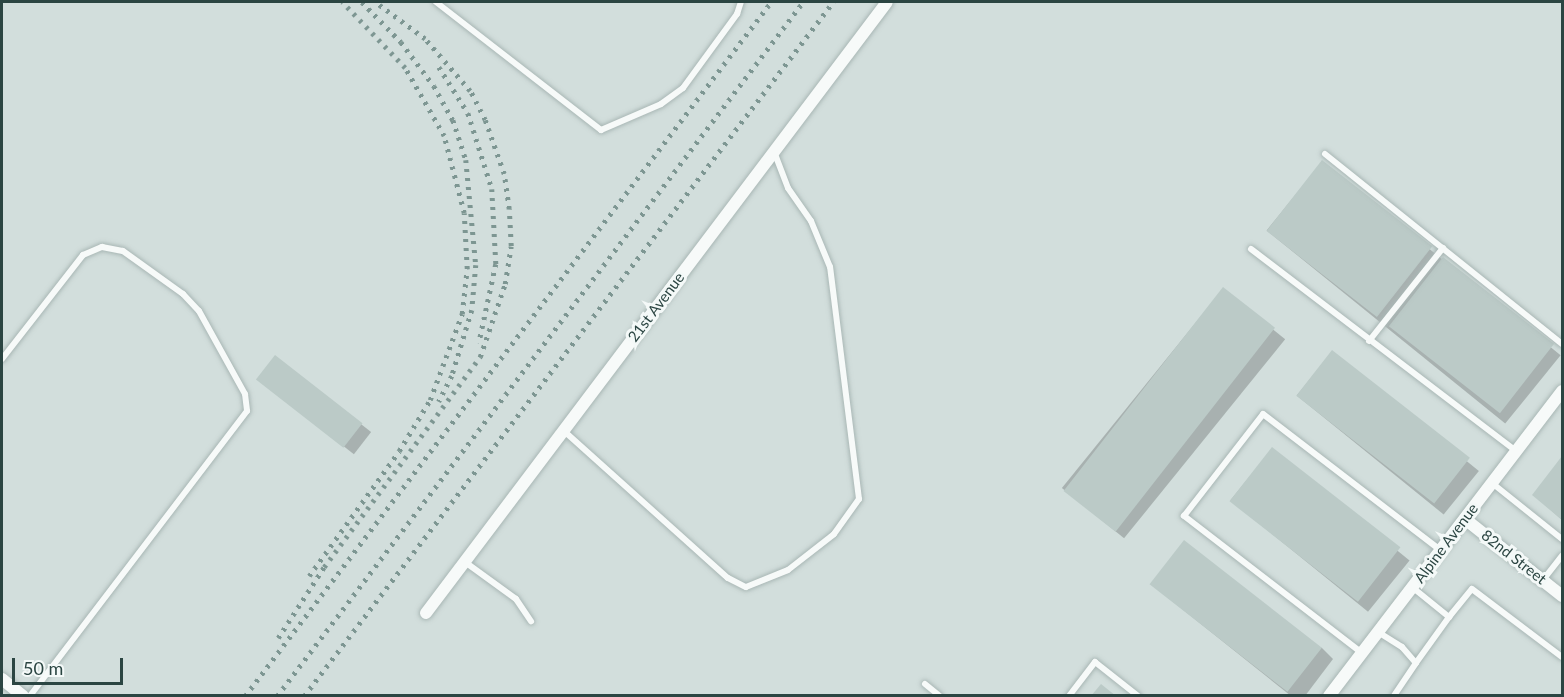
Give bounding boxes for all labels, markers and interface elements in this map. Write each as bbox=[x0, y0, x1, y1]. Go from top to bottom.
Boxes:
street label: 21st Avenue bbox=[624, 269, 688, 345]
street label: Alpine Avenue bbox=[1410, 499, 1482, 587]
street label: 82nd Street bbox=[1478, 526, 1550, 588]
scale bar bbox=[15, 646, 126, 684]
text: 50 m bbox=[23, 657, 63, 679]

